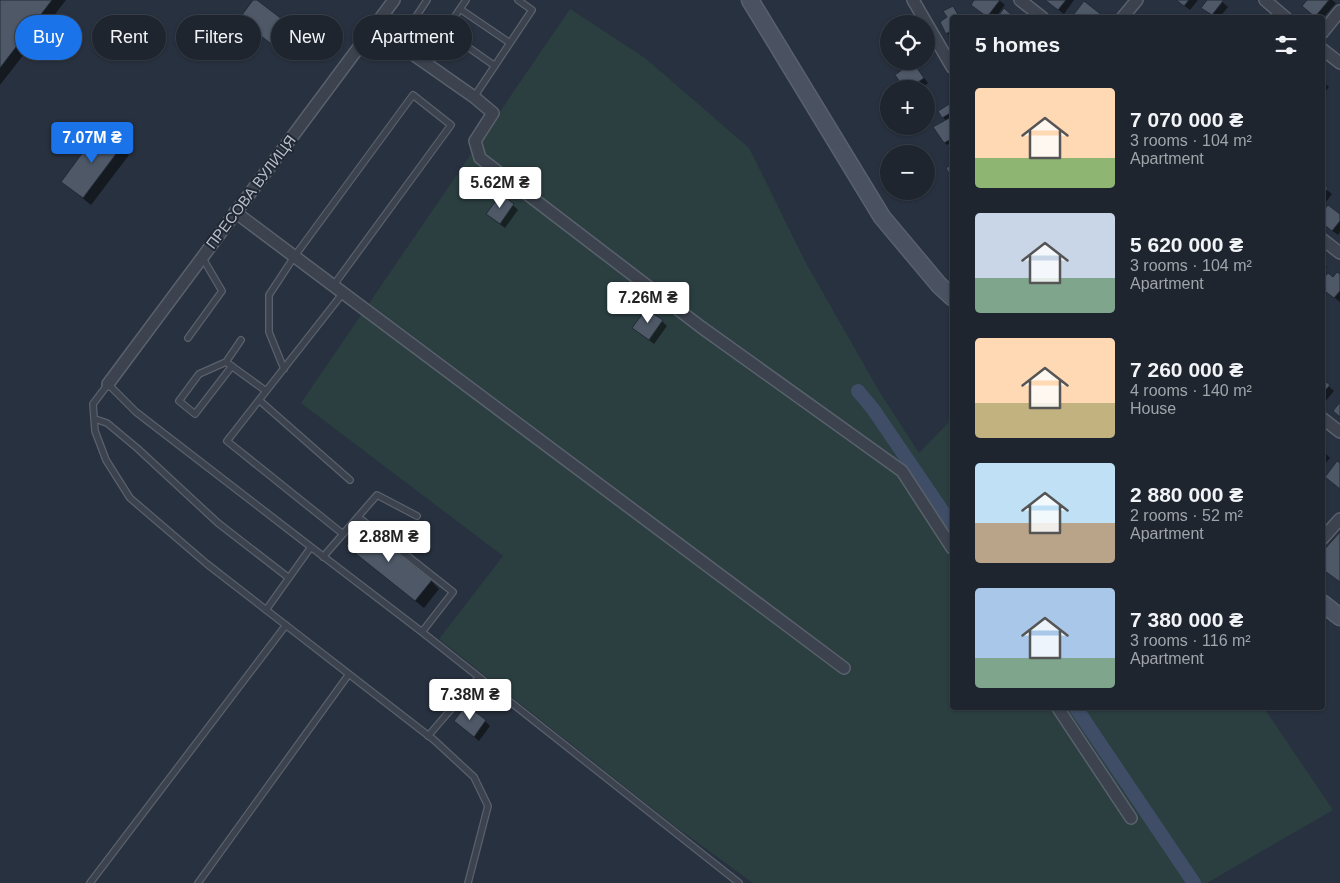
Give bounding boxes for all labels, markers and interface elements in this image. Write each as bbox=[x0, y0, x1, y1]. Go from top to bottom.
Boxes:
chip: Buy bbox=[15, 15, 82, 60]
chip: Rent bbox=[92, 15, 166, 60]
chip: Filters bbox=[176, 15, 261, 60]
chip: New bbox=[271, 15, 343, 60]
chip: Apartment bbox=[353, 15, 472, 60]
map controls bbox=[880, 15, 935, 200]
button: locate bbox=[880, 15, 935, 70]
icon: filters bbox=[1272, 31, 1300, 59]
text: 5 homes bbox=[975, 33, 1060, 56]
button: + bbox=[880, 80, 935, 135]
icon: home bbox=[1015, 108, 1075, 168]
text: 7 070 000 ₴ bbox=[1130, 108, 1243, 131]
pin: 7.07M ₴ bbox=[46, 121, 138, 164]
text: 7.07M ₴ bbox=[62, 129, 122, 146]
street label: ПРЕСОВА ВУЛИЦЯ bbox=[202, 132, 299, 252]
text: 3 rooms · 104 m² bbox=[1130, 132, 1252, 149]
button: − bbox=[880, 145, 935, 200]
text: Apartment bbox=[1130, 150, 1204, 167]
pin: 5.62M ₴ bbox=[454, 166, 546, 209]
text: 5.62M ₴ bbox=[470, 174, 530, 191]
icon: home bbox=[1015, 233, 1075, 293]
text: 5 620 000 ₴ bbox=[1130, 233, 1243, 256]
text: 3 rooms · 104 m² bbox=[1130, 257, 1252, 274]
text: Apartment bbox=[1130, 275, 1204, 292]
pin: 7.26M ₴ bbox=[602, 282, 694, 324]
text: 7.26M ₴ bbox=[618, 289, 678, 306]
icon: home bbox=[1015, 358, 1075, 418]
text: 7 260 000 ₴ bbox=[1130, 358, 1243, 381]
text: 4 rooms · 140 m² bbox=[1130, 382, 1252, 399]
text: House bbox=[1130, 400, 1176, 417]
icon: home bbox=[1015, 483, 1075, 543]
text: 2 880 000 ₴ bbox=[1130, 483, 1243, 506]
text: 2 rooms · 52 m² bbox=[1130, 507, 1243, 524]
pin: 2.88M ₴ bbox=[343, 520, 435, 563]
text: Apartment bbox=[1130, 525, 1204, 542]
text: 2.88M ₴ bbox=[359, 528, 419, 545]
icon: home bbox=[1015, 608, 1075, 668]
text: 7 380 000 ₴ bbox=[1130, 608, 1243, 631]
text: 3 rooms · 116 m² bbox=[1130, 632, 1251, 649]
text: Apartment bbox=[1130, 650, 1204, 667]
pin: 7.38M ₴ bbox=[424, 678, 516, 721]
text: 7.38M ₴ bbox=[440, 686, 500, 703]

